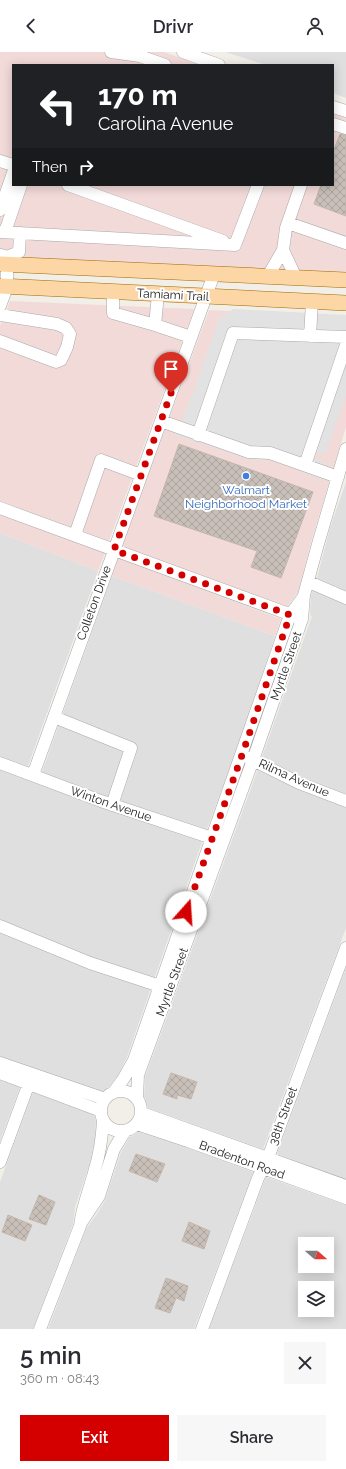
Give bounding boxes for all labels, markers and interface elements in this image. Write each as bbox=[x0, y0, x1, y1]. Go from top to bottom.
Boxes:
icon: back bbox=[20, 15, 42, 37]
icon: person bbox=[304, 15, 326, 37]
text: Drivr bbox=[153, 16, 193, 37]
text: 170 m bbox=[98, 79, 178, 112]
icon: left bbox=[32, 80, 84, 132]
text: Carolina Avenue bbox=[98, 113, 233, 134]
icon: right bbox=[75, 156, 97, 178]
text: Then bbox=[32, 158, 67, 176]
street label: Tamiami Trail bbox=[137, 286, 210, 304]
pin bbox=[154, 352, 188, 393]
icon: arrive bbox=[160, 358, 182, 380]
marker: Walmart Neighborhood Market bbox=[241, 471, 251, 481]
place label: Walmart Neighborhood Market bbox=[185, 483, 307, 511]
street label: Colleton Drive bbox=[74, 564, 114, 642]
street label: Myrtle Street bbox=[268, 630, 304, 702]
street label: Rilma Avenue bbox=[256, 756, 332, 800]
street label: Winton Avenue bbox=[69, 784, 153, 824]
position arrow bbox=[165, 891, 207, 933]
street label: Myrtle Street bbox=[153, 946, 191, 1018]
street label: 38th Street bbox=[266, 1085, 300, 1147]
street label: Bradenton Road bbox=[197, 1138, 287, 1182]
north arrow bbox=[298, 1237, 334, 1273]
map controls bbox=[298, 1237, 334, 1317]
button: layers bbox=[298, 1281, 334, 1317]
text: 5 min bbox=[20, 1341, 82, 1370]
button: close bbox=[284, 1342, 326, 1384]
text: 360 m · 08:43 bbox=[20, 1371, 99, 1386]
button: Exit bbox=[20, 1415, 169, 1461]
button: Share bbox=[177, 1415, 326, 1461]

